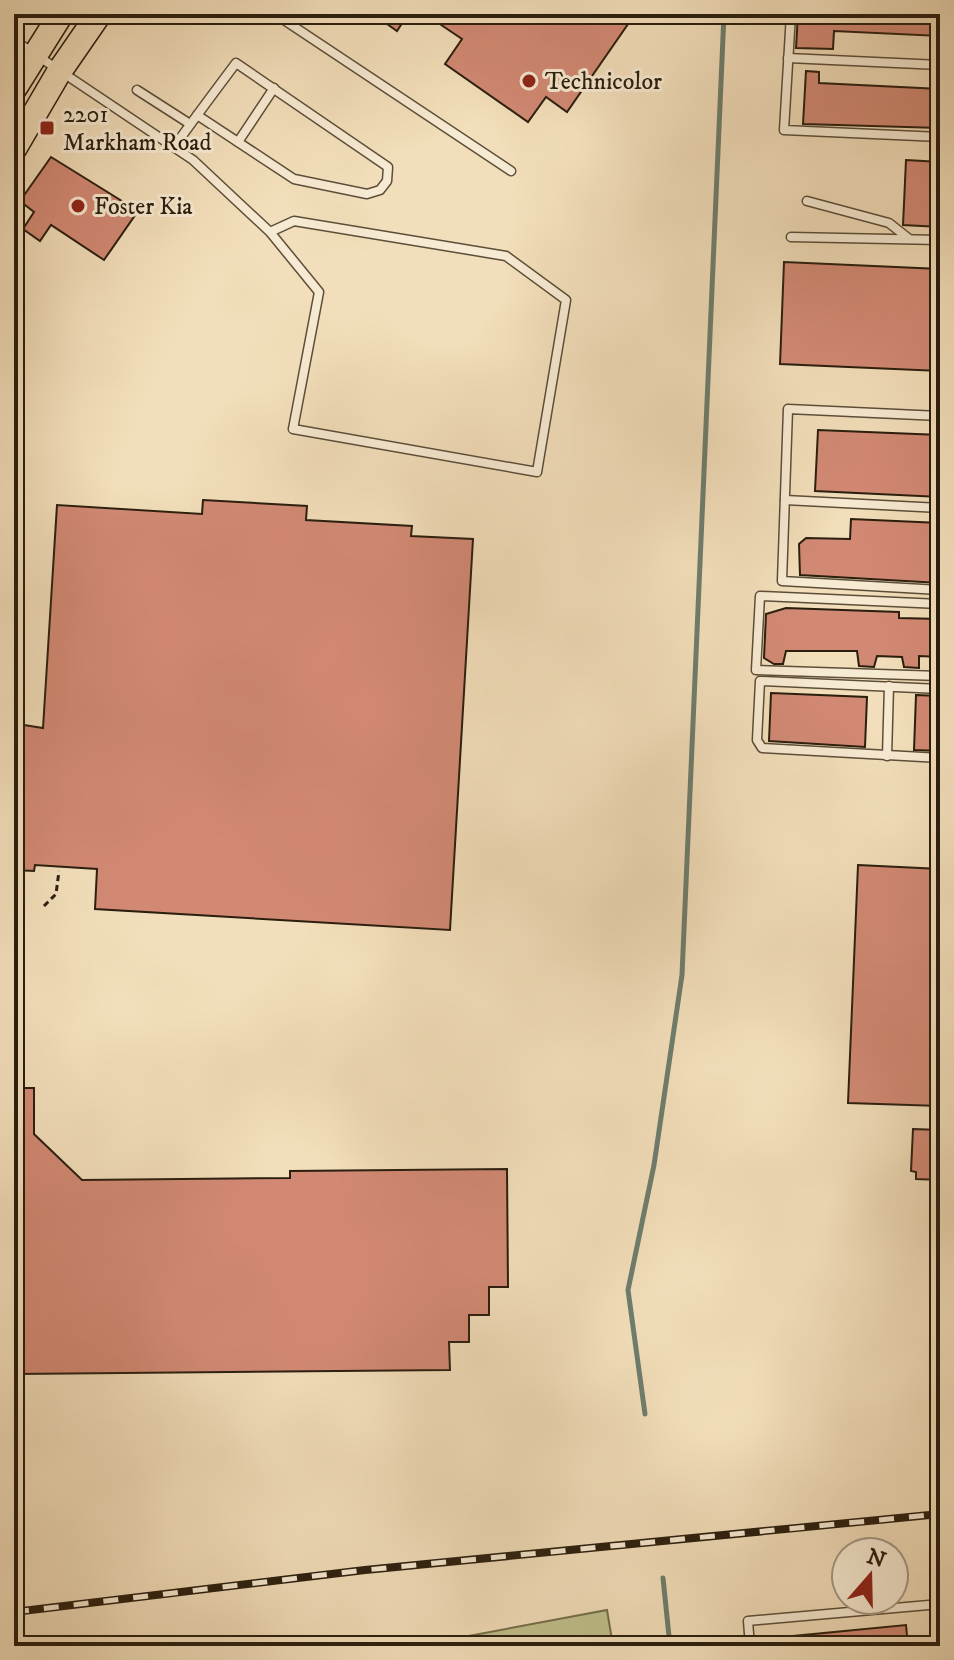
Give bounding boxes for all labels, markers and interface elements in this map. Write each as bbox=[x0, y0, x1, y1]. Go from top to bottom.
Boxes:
place label: Technicolor bbox=[545, 67, 662, 97]
marker: Technicolor bbox=[520, 72, 538, 90]
place label: 2201 Markham Road bbox=[63, 100, 212, 158]
marker: 2201 Markham Road bbox=[38, 119, 56, 137]
place label: Foster Kia bbox=[94, 192, 193, 222]
marker: Foster Kia bbox=[69, 197, 87, 215]
north arrow bbox=[830, 1536, 910, 1616]
text: N bbox=[863, 1543, 889, 1574]

